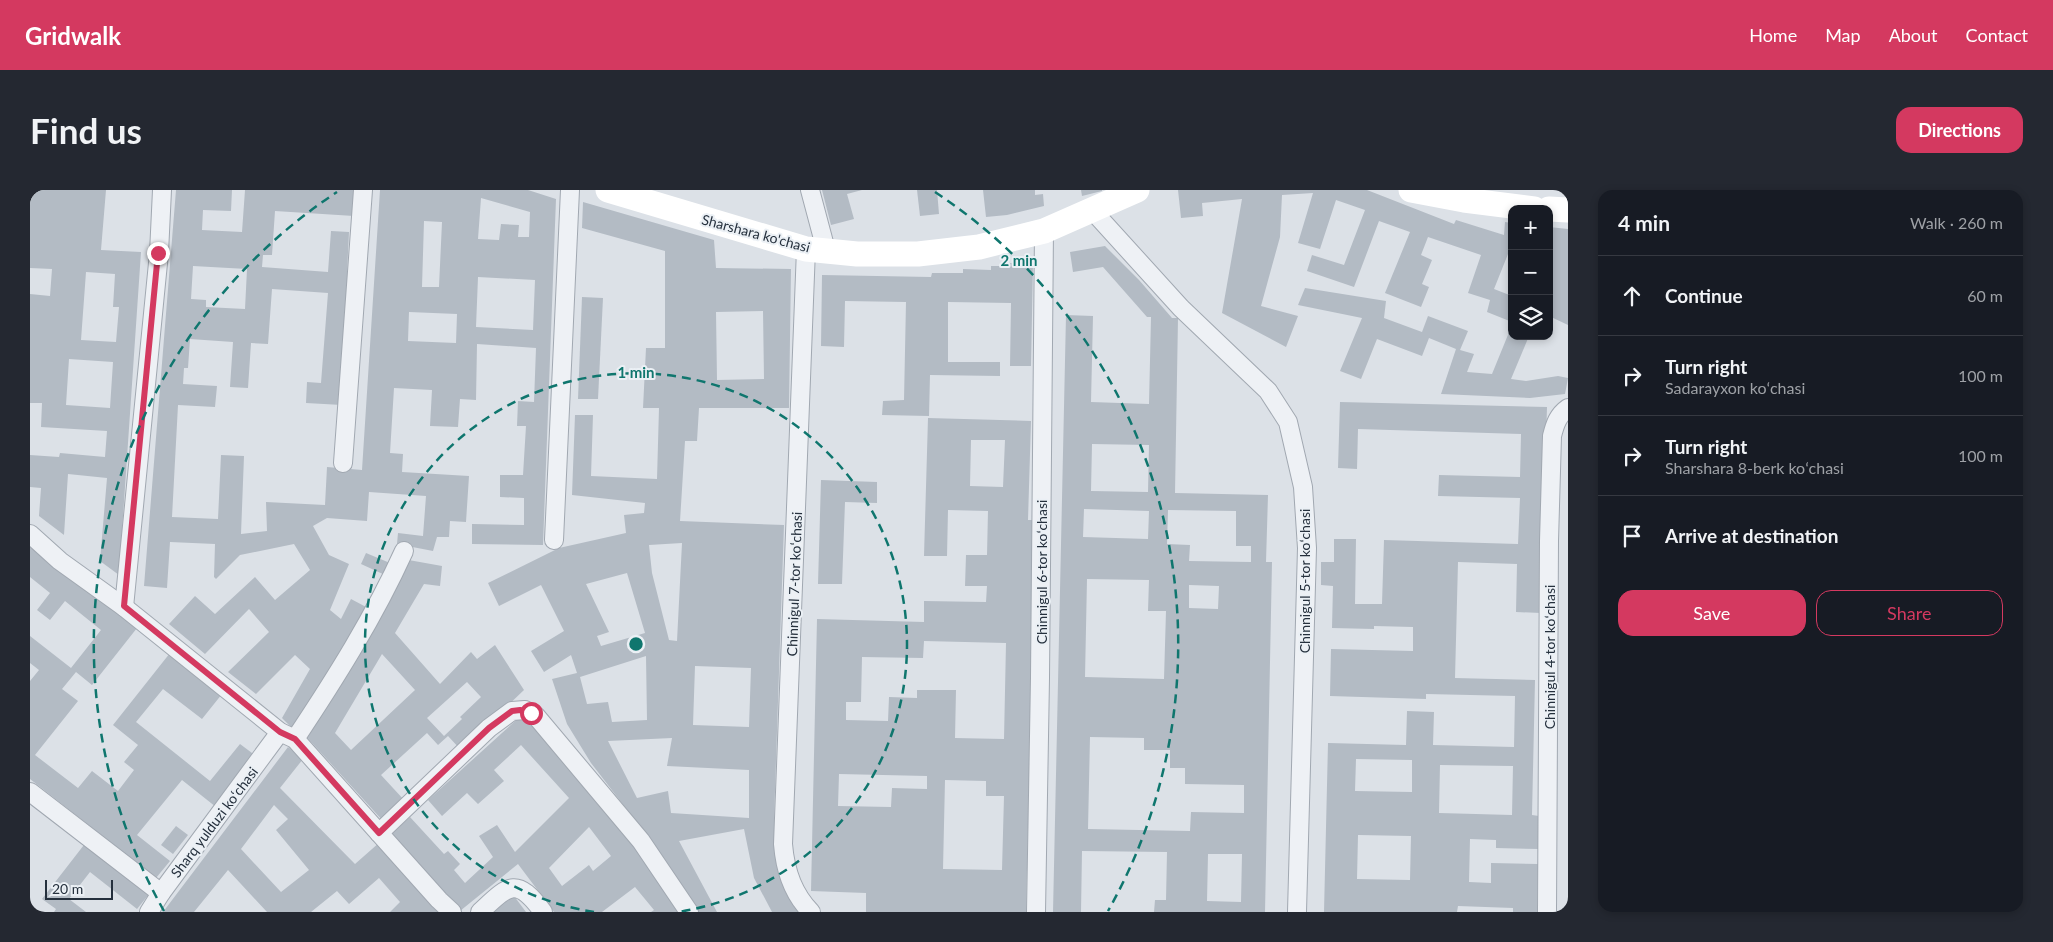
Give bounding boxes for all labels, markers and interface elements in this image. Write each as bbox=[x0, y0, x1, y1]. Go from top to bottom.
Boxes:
text: Gridwalk bbox=[25, 21, 121, 50]
text: Home bbox=[1749, 24, 1797, 46]
text: Map bbox=[1825, 24, 1861, 46]
text: About bbox=[1889, 24, 1938, 46]
text: Contact bbox=[1966, 24, 2028, 46]
button: Directions bbox=[1896, 107, 2023, 153]
text: Find us bbox=[30, 109, 142, 151]
map controls bbox=[1508, 205, 1553, 340]
button: + bbox=[1508, 205, 1553, 250]
street label: Sharshara ko'chasi bbox=[700, 210, 812, 256]
text: 4 min bbox=[1618, 210, 1670, 235]
text: Walk · 260 m bbox=[1910, 213, 2003, 232]
route end bbox=[147, 242, 170, 265]
button: − bbox=[1508, 250, 1553, 295]
text: 2 min bbox=[1000, 251, 1038, 269]
icon: ahead bbox=[1618, 282, 1646, 310]
text: Continue bbox=[1665, 284, 1743, 307]
text: 60 m bbox=[1967, 286, 2003, 305]
button: layers bbox=[1508, 295, 1553, 340]
text: Turn right bbox=[1665, 355, 1747, 378]
icon: right bbox=[1618, 362, 1646, 390]
text: 1 min bbox=[617, 363, 655, 381]
text: 100 m bbox=[1958, 366, 2003, 385]
text: Sadarayxon koʻchasi bbox=[1665, 378, 1805, 397]
text: Turn right bbox=[1665, 435, 1747, 458]
icon: right bbox=[1618, 442, 1646, 470]
text: 100 m bbox=[1958, 446, 2003, 465]
text: Sharshara 8-berk koʻchasi bbox=[1665, 458, 1844, 477]
street label: Chinnigul 6-tor koʻchasi bbox=[1033, 500, 1050, 644]
street label: Chinnigul 5-tor koʻchasi bbox=[1296, 509, 1313, 653]
street label: Chinnigul 7-tor koʻchasi bbox=[783, 511, 805, 657]
icon: arrive bbox=[1618, 522, 1646, 550]
text: Arrive at destination bbox=[1665, 524, 1838, 547]
street label: Chinnigul 4-tor koʻchasi bbox=[1541, 585, 1558, 729]
button: Save bbox=[1618, 590, 1806, 636]
button: Share bbox=[1816, 590, 2003, 636]
centre of rings bbox=[627, 635, 645, 653]
route start bbox=[520, 702, 543, 725]
street label: Sharq yulduzi koʻchasi bbox=[167, 763, 261, 881]
scale bar bbox=[45, 877, 112, 900]
text: 20 m bbox=[52, 880, 83, 897]

